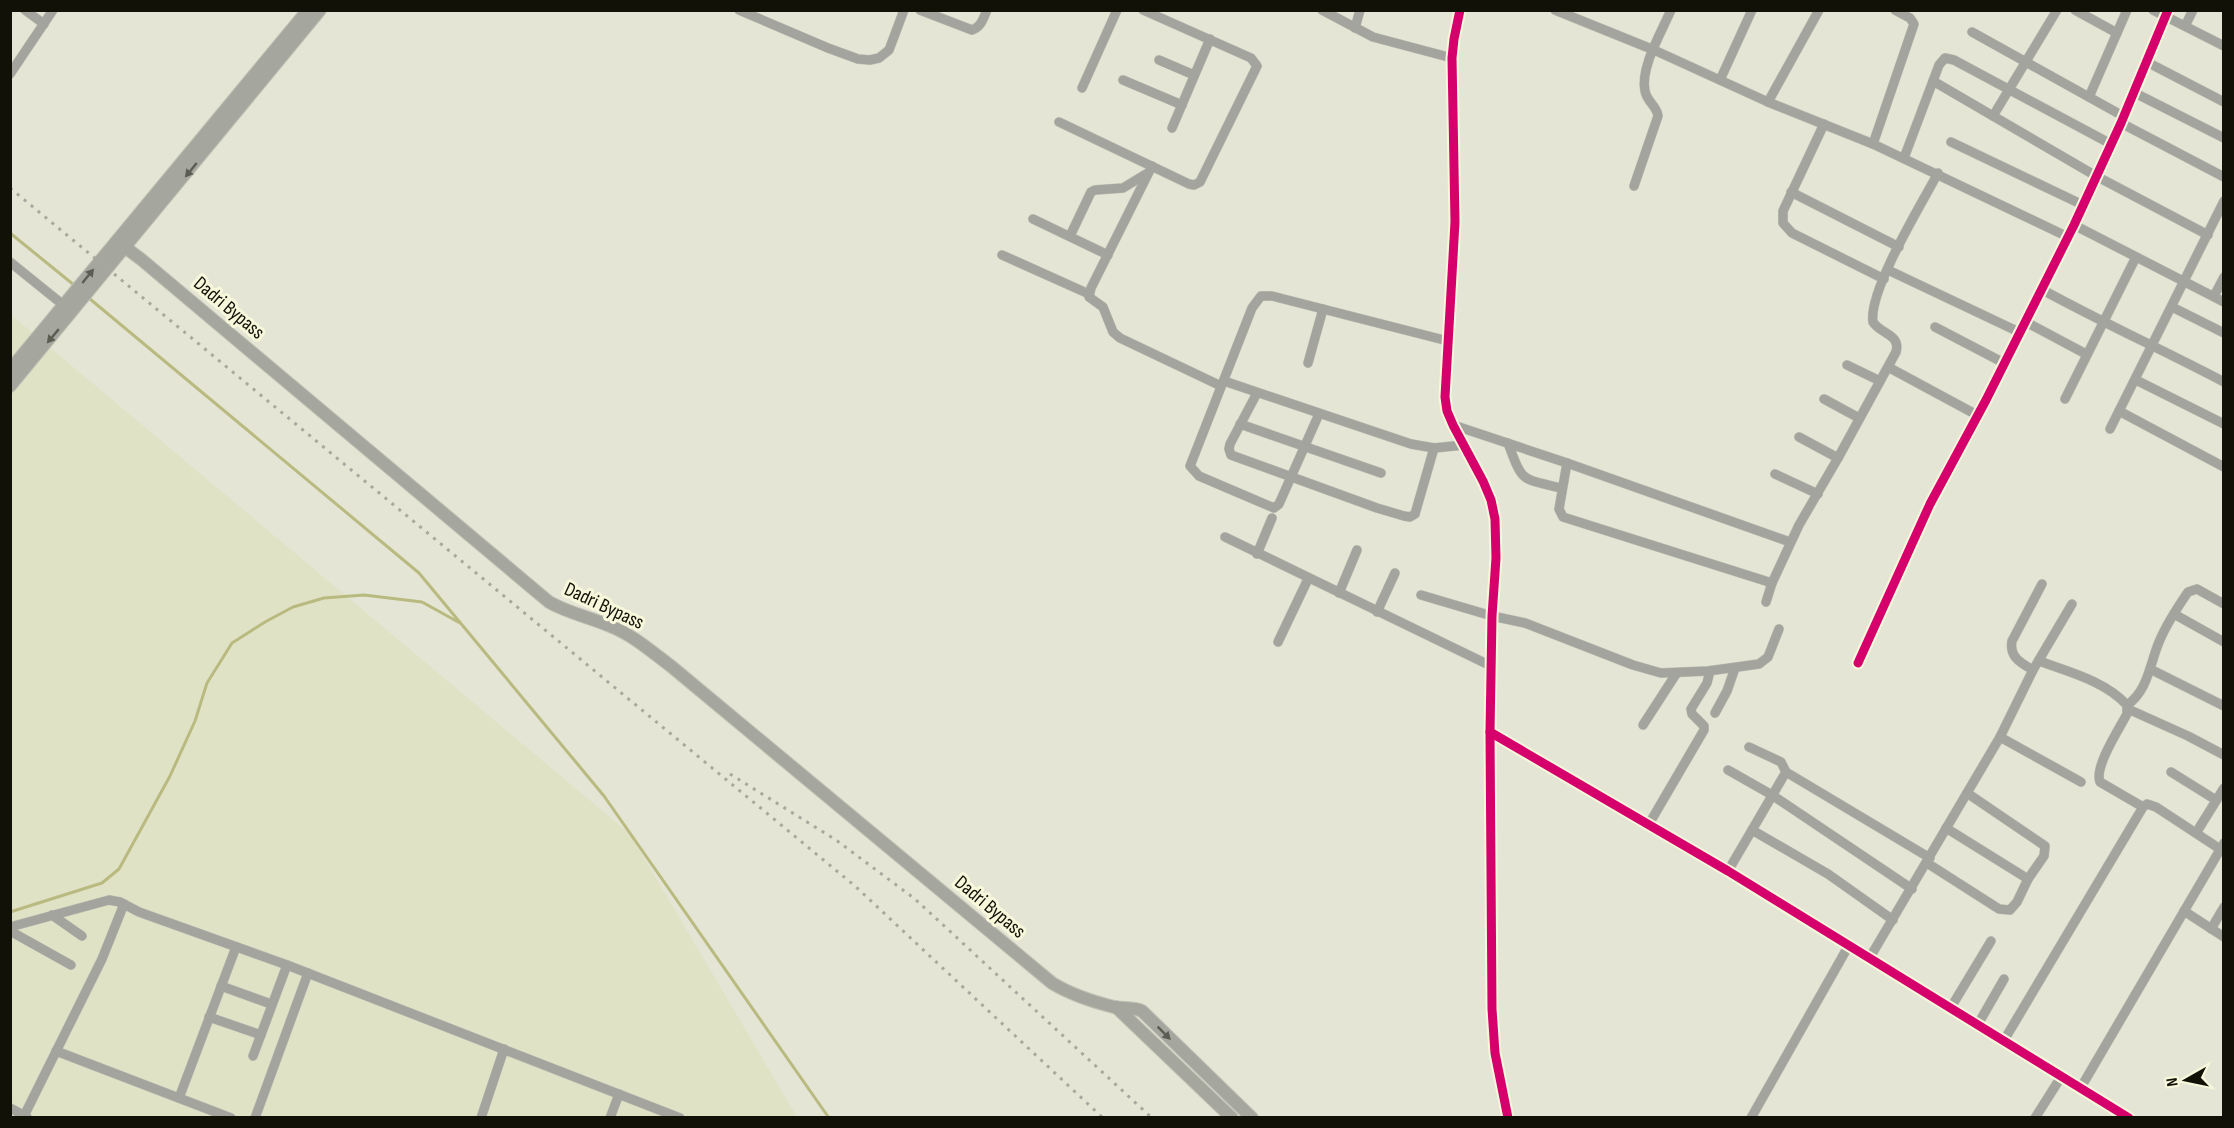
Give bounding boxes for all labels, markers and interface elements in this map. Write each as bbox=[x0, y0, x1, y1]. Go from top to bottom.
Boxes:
one-way arrow bbox=[184, 162, 197, 178]
one-way arrow bbox=[81, 268, 94, 284]
street label: Dadri Bypass bbox=[189, 272, 269, 344]
one-way arrow bbox=[46, 328, 59, 344]
street label: Dadri Bypass bbox=[560, 577, 648, 635]
street label: Dadri Bypass bbox=[950, 871, 1030, 943]
one-way arrow bbox=[1157, 1026, 1171, 1040]
north arrow bbox=[2156, 1050, 2216, 1110]
text: N bbox=[2163, 1076, 2183, 1088]

